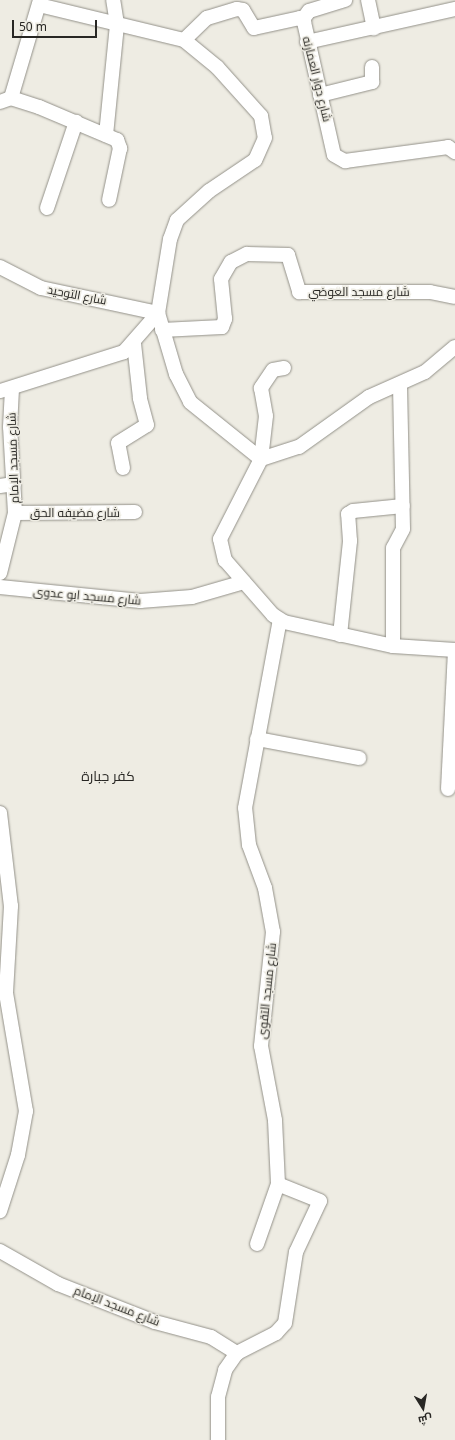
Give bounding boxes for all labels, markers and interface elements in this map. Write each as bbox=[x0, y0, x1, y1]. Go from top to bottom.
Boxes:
scale bar bbox=[14, 12, 99, 38]
text: 50 m bbox=[19, 18, 47, 35]
street label: شارع دوار العمارنه bbox=[299, 35, 335, 123]
street label: شارع التوحيد bbox=[46, 282, 108, 308]
street label: شارع مسجد العوضي bbox=[308, 285, 410, 299]
street label: شارع مسجد الإمام bbox=[4, 412, 22, 504]
street label: شارع مضيفه الحق bbox=[30, 506, 120, 520]
street label: شارع مسجد ابو عدوى bbox=[32, 584, 142, 608]
district label: كفر جبارة bbox=[81, 768, 135, 784]
street label: شارع مسجد التقوى bbox=[255, 942, 279, 1040]
street label: شارع مسجد الإمام bbox=[72, 1283, 162, 1329]
north arrow bbox=[403, 1388, 443, 1428]
text: ش bbox=[417, 1412, 434, 1429]

